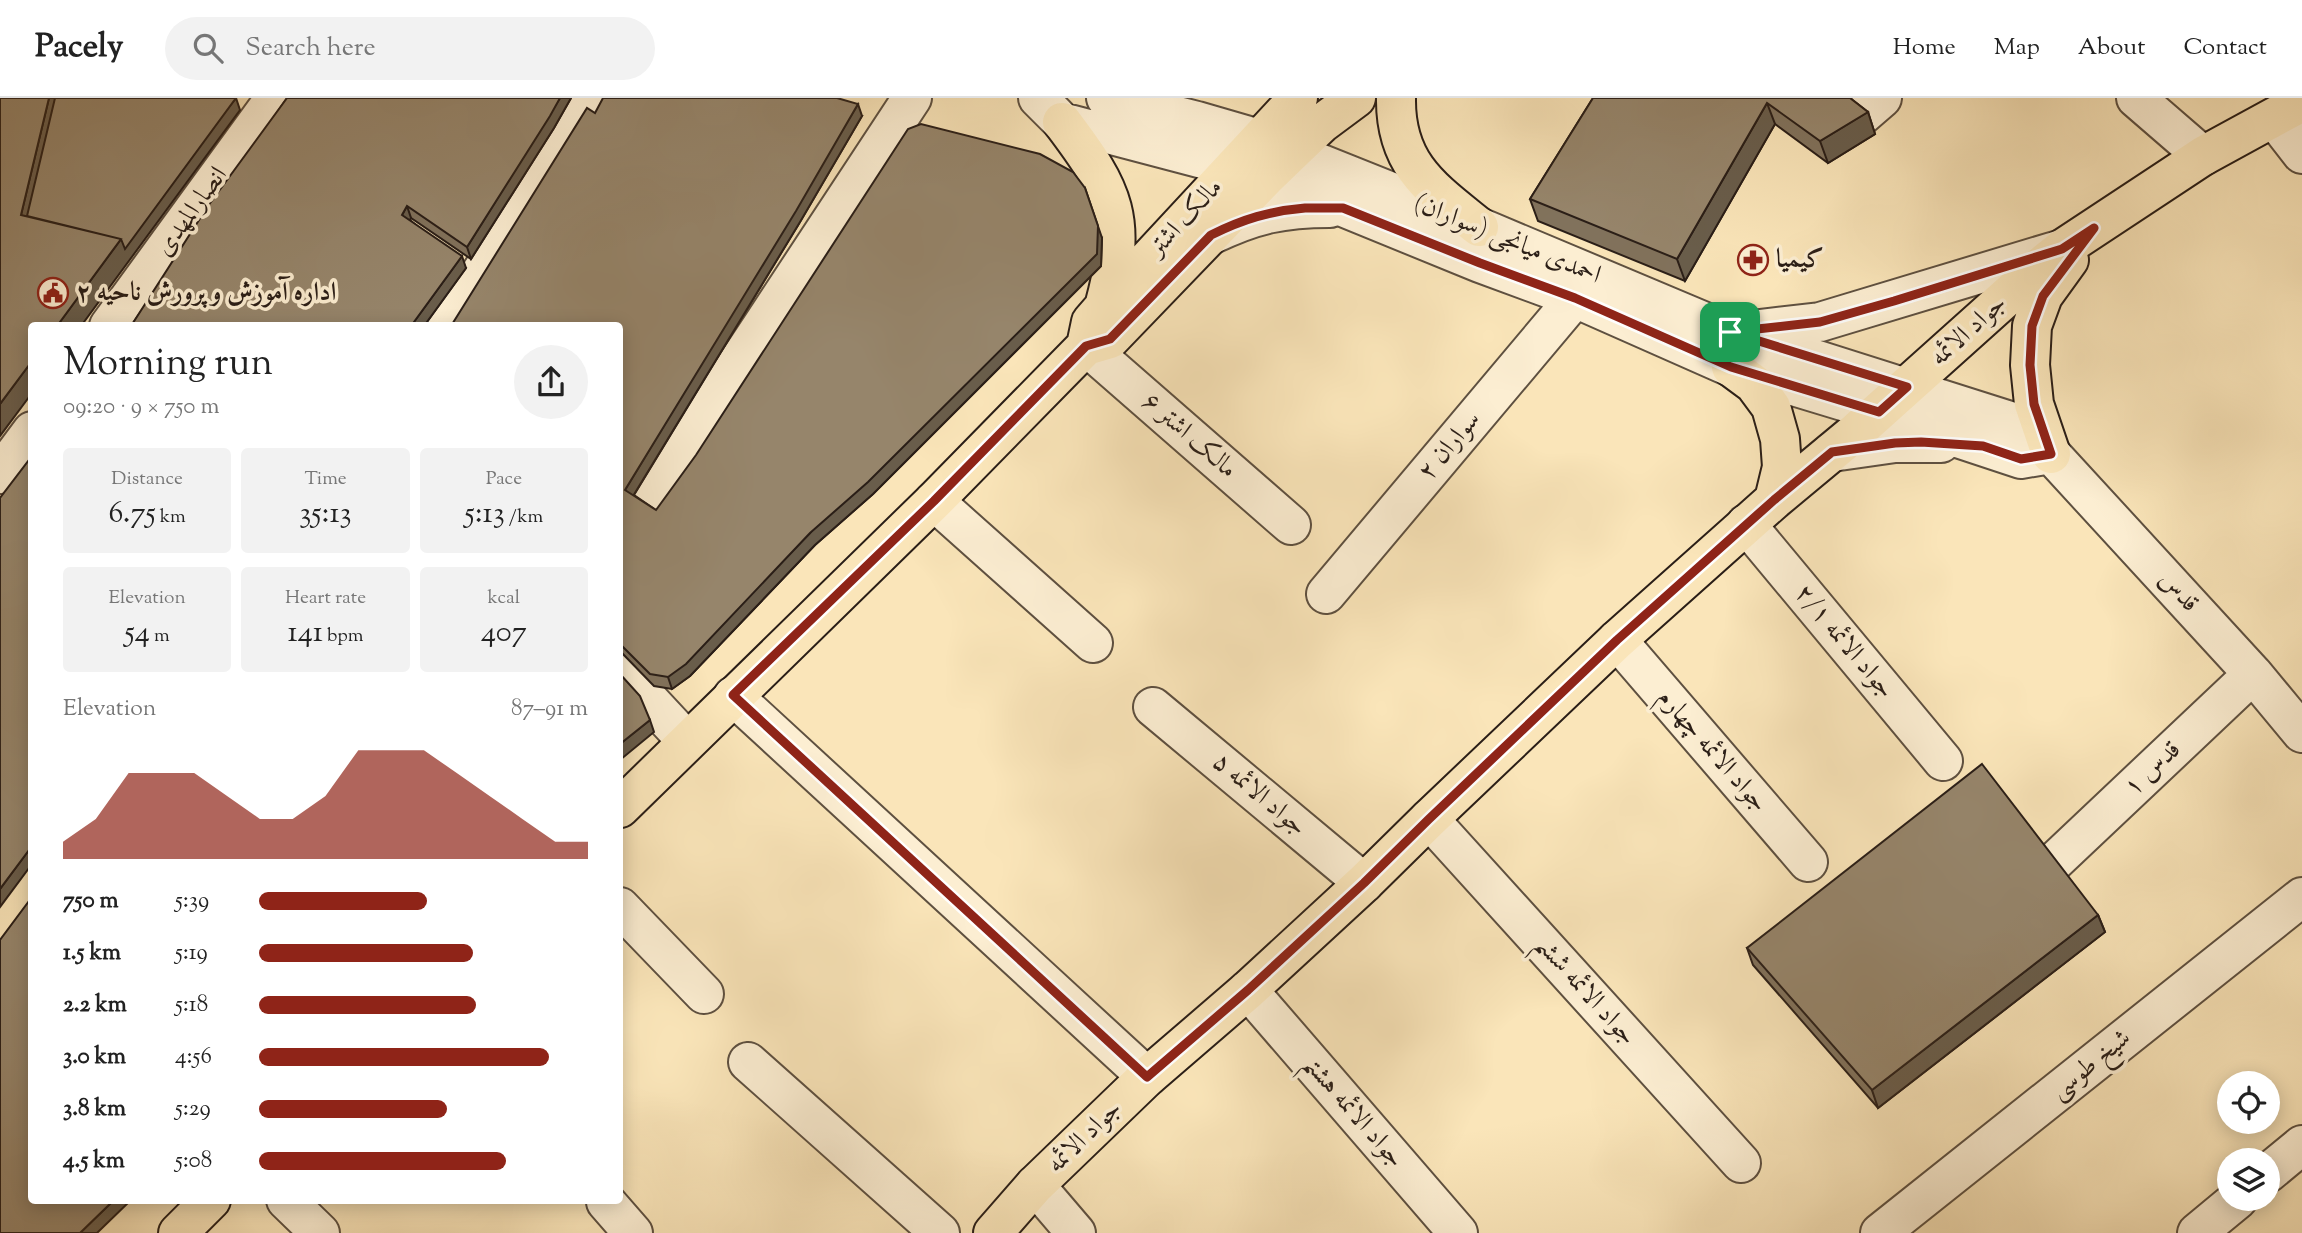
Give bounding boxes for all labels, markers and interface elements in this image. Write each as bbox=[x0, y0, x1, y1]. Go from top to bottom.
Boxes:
search box bbox=[165, 17, 655, 80]
text: Pacely bbox=[35, 24, 123, 72]
icon: search bbox=[189, 29, 227, 67]
text: Search here bbox=[245, 30, 376, 67]
text: Home bbox=[1893, 31, 1956, 65]
text: Map bbox=[1994, 31, 2040, 65]
text: About bbox=[2078, 31, 2145, 65]
text: Contact bbox=[2183, 31, 2267, 65]
street label: انصارالمهدی bbox=[147, 160, 237, 264]
street label: مالک اشتر bbox=[1138, 171, 1232, 268]
street label: احمدی میانجی (سواران) bbox=[1408, 186, 1606, 294]
place label: کیمیا bbox=[1776, 242, 1824, 279]
pharmacy icon: کیمیا bbox=[1736, 243, 1770, 277]
place label: اداره آموزش و پرورش ناحیه ۲ bbox=[76, 275, 336, 312]
public building icon: اداره آموزش و پرورش ناحیه ۲ bbox=[36, 276, 70, 310]
street label: جواد الائمه bbox=[1922, 286, 2016, 376]
pin bbox=[1700, 302, 1760, 362]
icon: arrive bbox=[1711, 313, 1749, 351]
text: Morning run bbox=[63, 338, 273, 392]
button: share bbox=[514, 345, 588, 419]
street label: مالک اشتر ۶ bbox=[1133, 384, 1245, 488]
text: 09:20 · 9 × 750 m bbox=[63, 391, 219, 424]
street label: سواران ۲ bbox=[1410, 403, 1490, 489]
text: Distance bbox=[111, 466, 183, 493]
text: Time bbox=[304, 466, 347, 493]
text: Pace bbox=[486, 466, 522, 493]
text: 6.75 bbox=[109, 493, 156, 536]
text: 35:13 bbox=[299, 493, 352, 536]
text: 5:13 bbox=[464, 493, 505, 536]
text: km bbox=[156, 504, 186, 531]
text: /km bbox=[505, 504, 543, 531]
street label: قدس bbox=[2149, 563, 2207, 621]
street label: جواد الائمه ۲/۱ bbox=[1785, 577, 1903, 707]
text: Elevation bbox=[109, 585, 186, 612]
text: Heart rate bbox=[285, 585, 366, 612]
text: kcal bbox=[487, 585, 520, 612]
text: 54 bbox=[125, 612, 150, 655]
text: 141 bbox=[287, 612, 323, 655]
text: 407 bbox=[481, 612, 527, 655]
text: m bbox=[150, 623, 170, 650]
text: bpm bbox=[323, 623, 364, 650]
street label: جواد الائمه چهارم bbox=[1646, 681, 1776, 822]
text: Elevation bbox=[63, 693, 156, 726]
text: 87–91 m bbox=[511, 693, 588, 726]
street label: قدس ۱ bbox=[2116, 733, 2190, 805]
street label: جواد الائمه ۵ bbox=[1204, 744, 1314, 846]
text: 750 m bbox=[63, 885, 118, 918]
text: 5:39 bbox=[175, 885, 209, 918]
street label: جواد الائمه ششم bbox=[1522, 928, 1645, 1058]
text: 1.5 km bbox=[63, 937, 121, 970]
text: 5:19 bbox=[175, 937, 208, 970]
text: 2.2 km bbox=[63, 989, 127, 1022]
text: 5:18 bbox=[175, 989, 208, 1022]
street label: شیخ طوسی bbox=[2042, 1021, 2141, 1112]
text: 3.0 km bbox=[63, 1041, 126, 1074]
text: 4:56 bbox=[175, 1041, 212, 1074]
street label: جواد الائمه هشتم bbox=[1290, 1047, 1413, 1180]
map controls bbox=[2217, 1071, 2280, 1211]
button: locate bbox=[2217, 1071, 2280, 1134]
street label: جواد الائمه bbox=[1039, 1092, 1131, 1182]
text: 3.8 km bbox=[63, 1093, 126, 1126]
text: 5:29 bbox=[175, 1093, 211, 1126]
text: 4.5 km bbox=[63, 1145, 125, 1178]
text: 5:08 bbox=[175, 1145, 212, 1178]
button: layers bbox=[2217, 1148, 2280, 1211]

